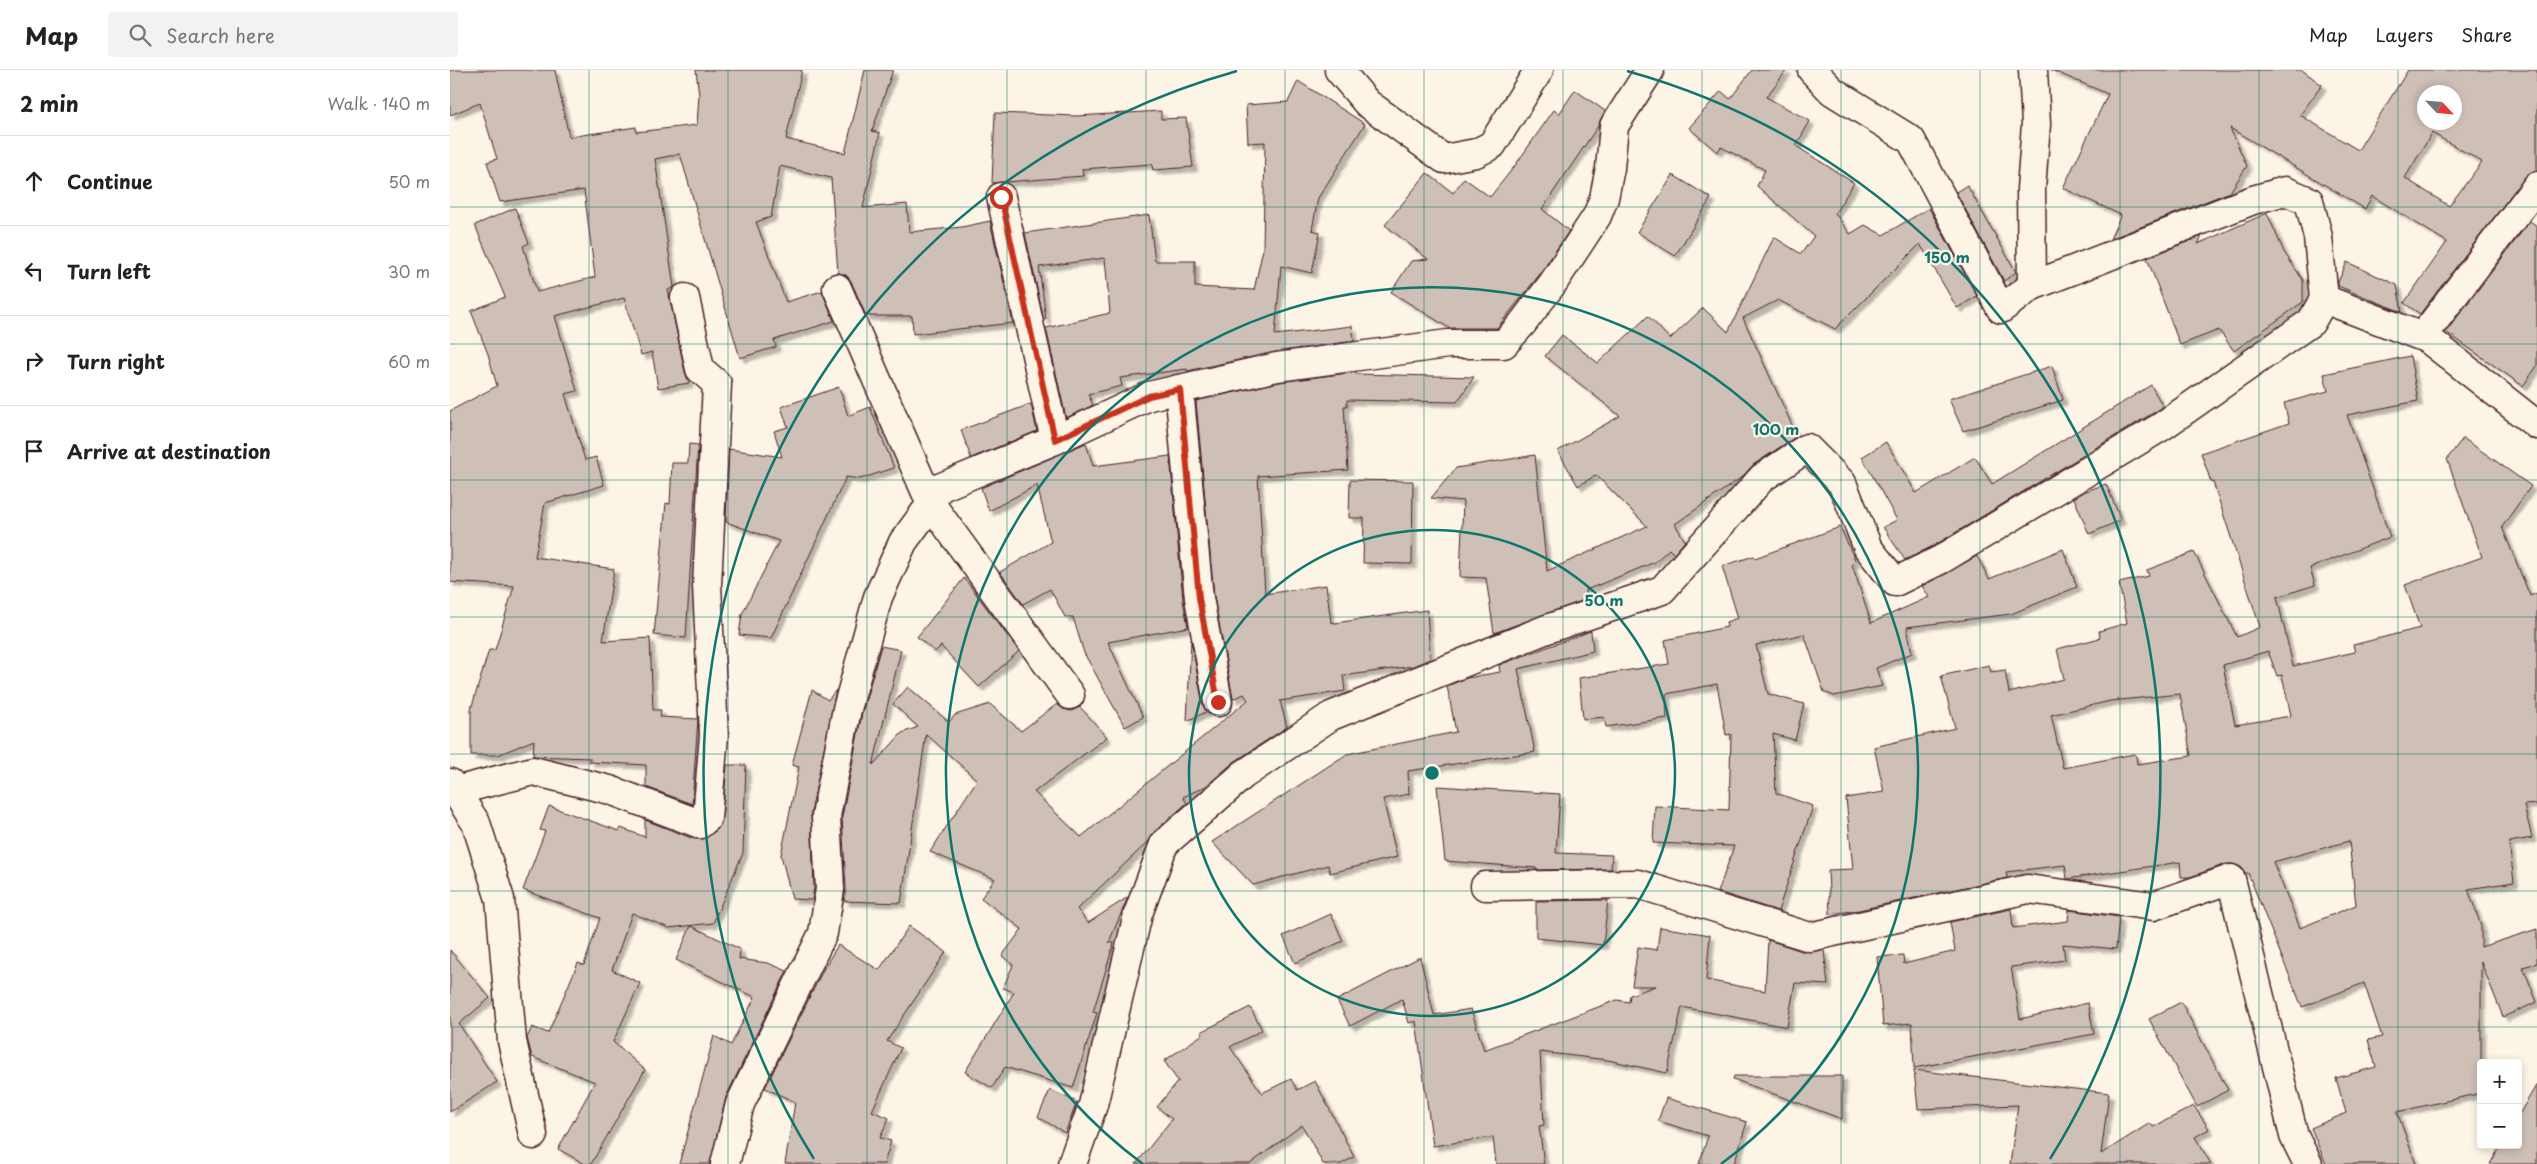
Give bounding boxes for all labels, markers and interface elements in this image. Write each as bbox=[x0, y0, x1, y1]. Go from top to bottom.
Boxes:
search box bbox=[108, 12, 458, 57]
text: Map bbox=[25, 17, 78, 53]
icon: search bbox=[126, 21, 154, 49]
text: Search here bbox=[166, 21, 275, 49]
text: Map bbox=[2309, 21, 2348, 48]
text: Layers bbox=[2376, 21, 2433, 48]
text: Share bbox=[2461, 21, 2512, 48]
north arrow bbox=[2417, 85, 2462, 130]
text: 2 min bbox=[20, 87, 79, 119]
text: Walk · 140 m bbox=[328, 91, 430, 115]
icon: ahead bbox=[20, 167, 48, 195]
text: Continue bbox=[67, 167, 153, 195]
text: 50 m bbox=[389, 169, 430, 193]
route start bbox=[990, 186, 1013, 209]
text: 150 m bbox=[1924, 245, 1970, 268]
icon: left bbox=[20, 257, 48, 285]
text: Turn left bbox=[67, 257, 151, 285]
text: 30 m bbox=[388, 259, 430, 283]
icon: right bbox=[20, 347, 48, 375]
text: Turn right bbox=[67, 347, 165, 375]
text: 60 m bbox=[388, 349, 430, 373]
text: 100 m bbox=[1753, 417, 1799, 440]
icon: arrive bbox=[20, 437, 48, 465]
text: Arrive at destination bbox=[67, 437, 271, 465]
text: 50 m bbox=[1585, 588, 1623, 611]
route end bbox=[1207, 691, 1230, 714]
centre of rings bbox=[1423, 764, 1441, 782]
map controls bbox=[2477, 1059, 2522, 1149]
button: + bbox=[2477, 1059, 2522, 1104]
button: − bbox=[2477, 1104, 2522, 1149]

